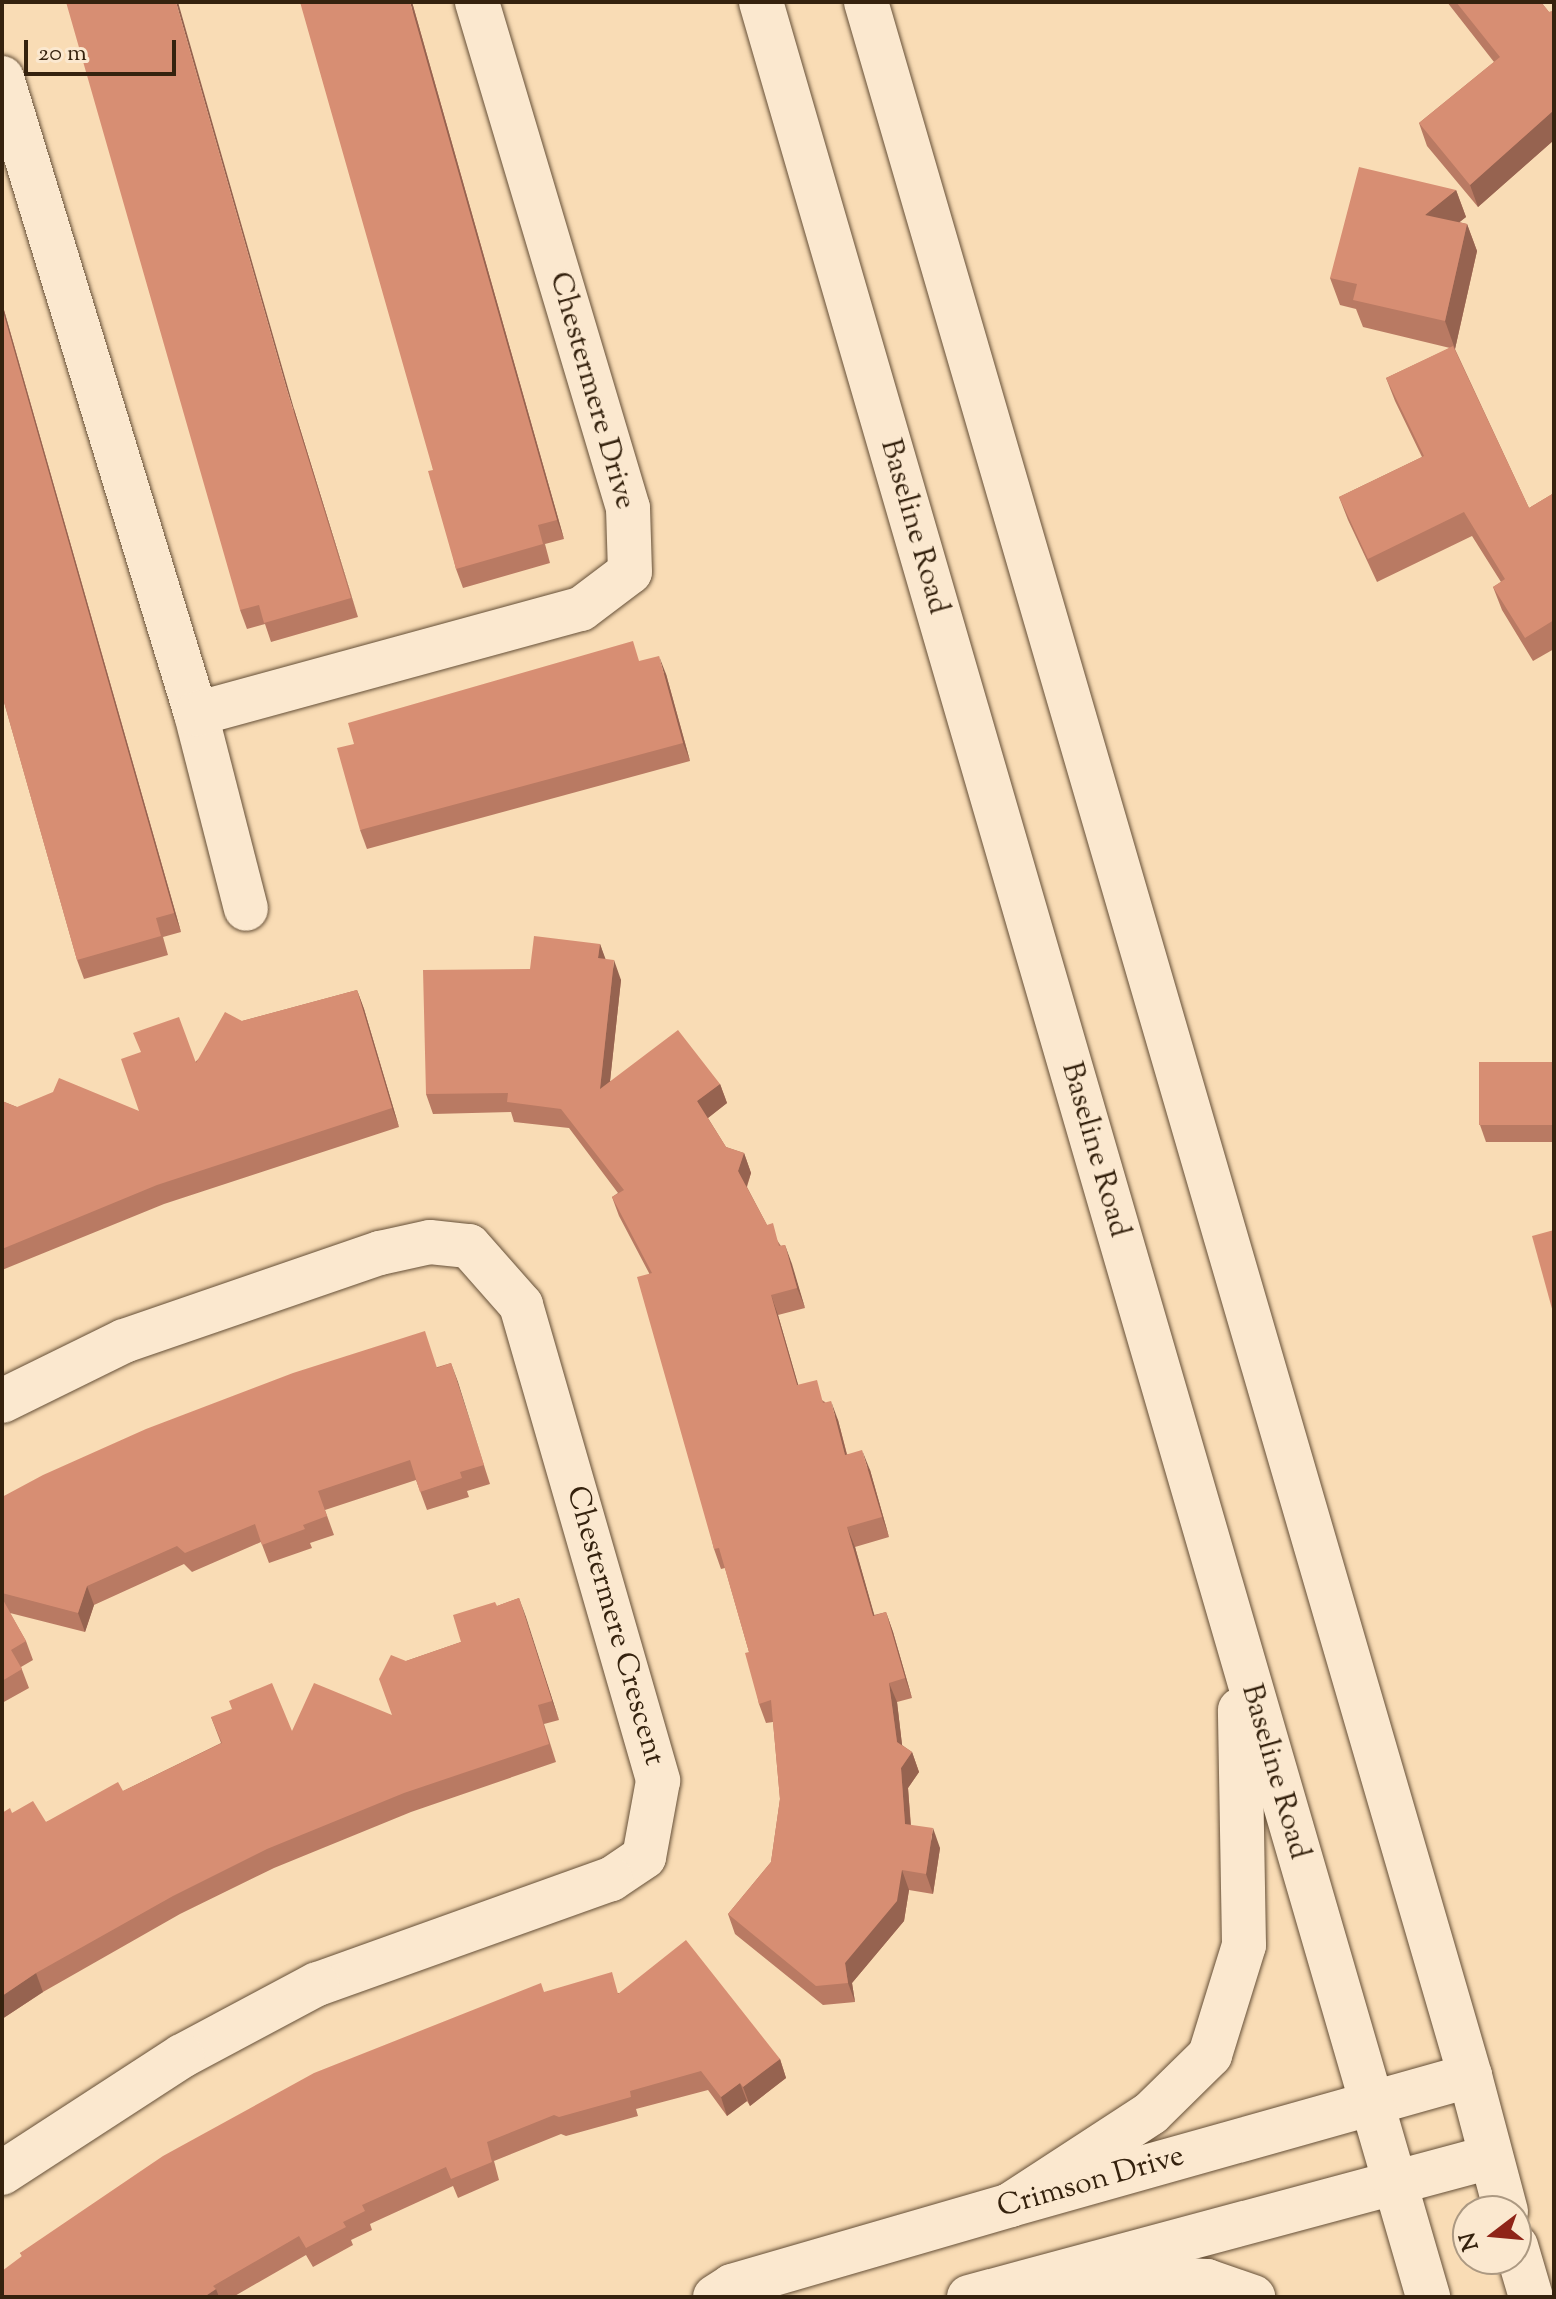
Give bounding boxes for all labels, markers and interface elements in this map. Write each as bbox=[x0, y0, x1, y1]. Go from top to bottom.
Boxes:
scale bar bbox=[28, 24, 180, 74]
text: 20 m bbox=[38, 37, 87, 71]
street label: Chestermere Drive bbox=[540, 268, 642, 514]
street label: Baseline Road bbox=[871, 435, 955, 619]
street label: Baseline Road bbox=[1052, 1058, 1136, 1242]
street label: Chestermere Crescent bbox=[557, 1482, 671, 1770]
street label: Baseline Road bbox=[1232, 1680, 1316, 1864]
street label: Crimson Drive bbox=[993, 2139, 1189, 2227]
north arrow bbox=[1452, 2195, 1532, 2275]
text: N bbox=[1453, 2228, 1489, 2254]

